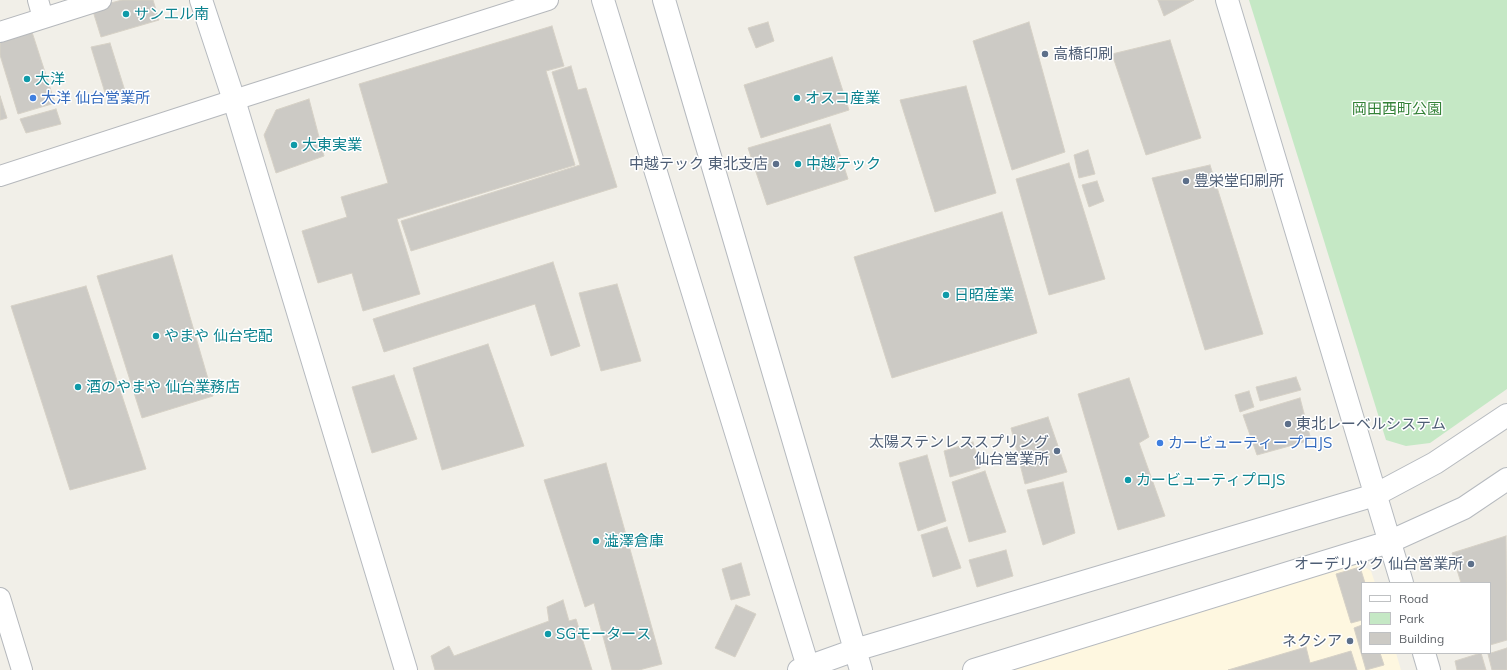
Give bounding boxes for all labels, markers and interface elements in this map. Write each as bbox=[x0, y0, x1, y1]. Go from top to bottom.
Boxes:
place label: サンエル南 bbox=[134, 5, 209, 23]
marker: サンエル南 bbox=[121, 9, 131, 19]
place label: 高橋印刷 bbox=[1053, 45, 1113, 63]
marker: 高橋印刷 bbox=[1040, 49, 1050, 59]
place label: 大洋 bbox=[35, 70, 65, 88]
marker: 大洋 bbox=[22, 74, 32, 84]
place label: 大洋 仙台営業所 bbox=[41, 89, 150, 107]
place label: オスコ産業 bbox=[805, 89, 880, 107]
marker: 大洋 仙台営業所 bbox=[28, 93, 38, 103]
marker: オスコ産業 bbox=[792, 93, 802, 103]
park label: 岡田西町公園 bbox=[1352, 100, 1442, 118]
place label: 大東実業 bbox=[302, 136, 362, 154]
marker: 大東実業 bbox=[289, 140, 299, 150]
place label: 中越テック 東北支店 bbox=[629, 155, 768, 173]
place label: 中越テック bbox=[806, 155, 881, 173]
marker: 中越テック 東北支店 bbox=[771, 159, 781, 169]
marker: 中越テック bbox=[793, 159, 803, 169]
place label: 豊栄堂印刷所 bbox=[1194, 172, 1284, 190]
marker: 豊栄堂印刷所 bbox=[1181, 176, 1191, 186]
place label: 日昭産業 bbox=[954, 286, 1014, 304]
marker: 日昭産業 bbox=[941, 290, 951, 300]
place label: やまや 仙台宅配 bbox=[164, 327, 273, 345]
marker: やまや 仙台宅配 bbox=[151, 331, 161, 341]
place label: 酒のやまや 仙台業務店 bbox=[86, 378, 240, 396]
marker: 酒のやまや 仙台業務店 bbox=[73, 382, 83, 392]
place label: 東北レーベルシステム bbox=[1296, 415, 1446, 433]
marker: 東北レーベルシステム bbox=[1283, 419, 1293, 429]
place label: 太陽ステンレススプリング 仙台営業所 bbox=[869, 433, 1049, 468]
place label: カービューティープロJS bbox=[1168, 434, 1332, 452]
marker: カービューティープロJS bbox=[1155, 438, 1165, 448]
marker: 太陽ステンレススプリング 仙台営業所 bbox=[1052, 446, 1062, 456]
place label: カービューティプロJS bbox=[1136, 471, 1285, 489]
marker: カービューティプロJS bbox=[1123, 475, 1133, 485]
place label: 澁澤倉庫 bbox=[604, 532, 664, 550]
marker: 澁澤倉庫 bbox=[591, 536, 601, 546]
place label: オーデリック 仙台営業所 bbox=[1294, 555, 1463, 573]
marker: オーデリック 仙台営業所 bbox=[1466, 559, 1476, 569]
legend bbox=[1361, 582, 1491, 654]
text: Road bbox=[1399, 591, 1428, 606]
text: Park bbox=[1399, 611, 1424, 626]
place label: SGモータース bbox=[556, 625, 651, 643]
marker: SGモータース bbox=[543, 629, 553, 639]
text: Building bbox=[1399, 631, 1444, 646]
place label: ネクシア bbox=[1282, 632, 1342, 650]
marker: ネクシア bbox=[1345, 636, 1355, 646]

